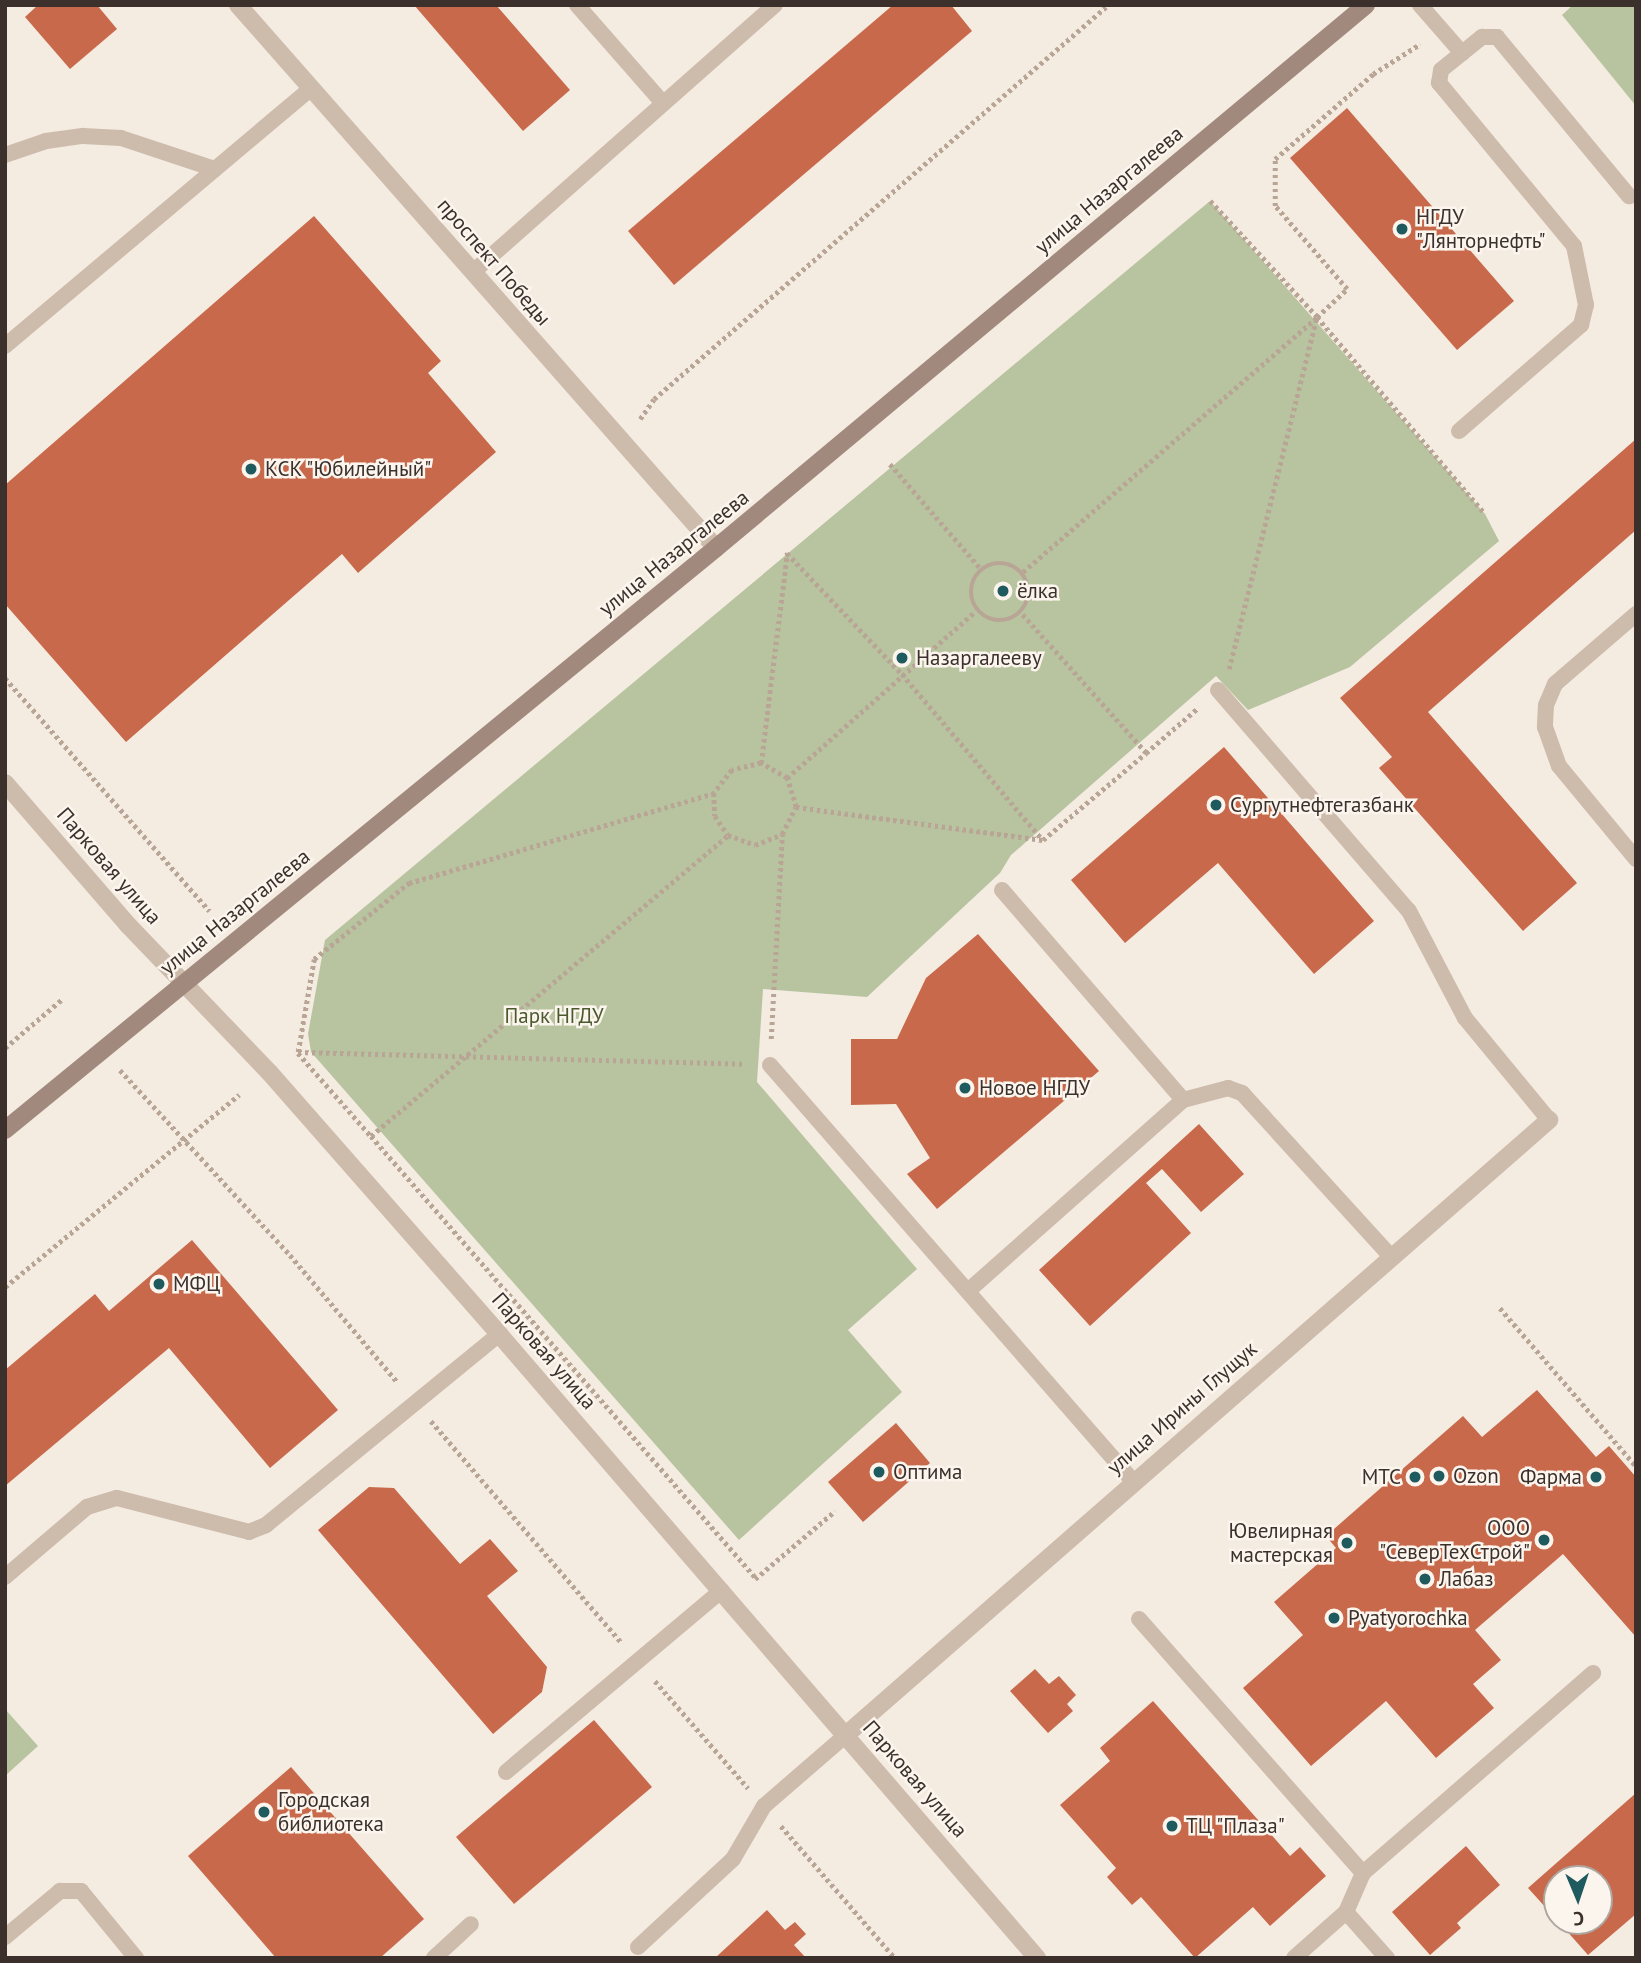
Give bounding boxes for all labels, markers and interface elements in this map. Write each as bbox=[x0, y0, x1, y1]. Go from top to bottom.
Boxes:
street label: улица Назаргалеева bbox=[1030, 121, 1188, 259]
street label: проспект Победы bbox=[432, 193, 556, 331]
place label: НГДУ "Лянторнефть" bbox=[1416, 204, 1546, 254]
marker: НГДУ "Лянторнефть" bbox=[1394, 221, 1410, 237]
place label: КСК "Юбилейный" bbox=[265, 456, 433, 482]
marker: КСК "Юбилейный" bbox=[243, 461, 259, 477]
street label: улица Назаргалеева bbox=[594, 485, 754, 621]
place label: ёлка bbox=[1017, 578, 1058, 604]
marker: ёлка bbox=[995, 583, 1011, 599]
place label: Назаргалееву bbox=[916, 645, 1042, 671]
marker: Назаргалееву bbox=[894, 650, 910, 666]
place label: Сургутнефтегазбанк bbox=[1230, 792, 1414, 818]
marker: Сургутнефтегазбанк bbox=[1208, 797, 1224, 813]
street label: Парковая улица bbox=[51, 802, 167, 930]
street label: улица Назаргалеева bbox=[155, 844, 315, 980]
park label: Парк НГДУ bbox=[504, 1003, 604, 1029]
place label: Новое НГДУ bbox=[979, 1075, 1090, 1101]
marker: Новое НГДУ bbox=[957, 1080, 973, 1096]
place label: МФЦ bbox=[173, 1271, 220, 1297]
marker: МФЦ bbox=[151, 1276, 167, 1292]
street label: Парковая улица bbox=[486, 1287, 602, 1415]
street label: улица Ирины Глущук bbox=[1102, 1336, 1262, 1480]
place label: Оптима bbox=[893, 1459, 962, 1485]
place label: Ozon bbox=[1453, 1463, 1499, 1489]
marker: Оптима bbox=[871, 1464, 887, 1480]
place label: МТС bbox=[1362, 1464, 1401, 1490]
place label: Фарма bbox=[1520, 1464, 1582, 1490]
marker: Ozon bbox=[1431, 1468, 1447, 1484]
marker: МТС bbox=[1407, 1469, 1423, 1485]
marker: Фарма bbox=[1588, 1469, 1604, 1485]
place label: ООО "СеверТехСтрой" bbox=[1379, 1515, 1530, 1565]
place label: Ювелирная мастерская bbox=[1228, 1518, 1333, 1568]
marker: ООО "СеверТехСтрой" bbox=[1536, 1532, 1552, 1548]
marker: Ювелирная мастерская bbox=[1339, 1535, 1355, 1551]
place label: Лабаз bbox=[1439, 1566, 1493, 1592]
marker: Лабаз bbox=[1417, 1571, 1433, 1587]
place label: Pyatyorochka bbox=[1348, 1605, 1468, 1631]
marker: Pyatyorochka bbox=[1326, 1610, 1342, 1626]
street label: Парковая улица bbox=[857, 1715, 973, 1843]
place label: Городская библиотека bbox=[278, 1787, 384, 1837]
marker: Городская библиотека bbox=[256, 1804, 272, 1820]
place label: ТЦ "Плаза" bbox=[1186, 1813, 1286, 1839]
marker: ТЦ "Плаза" bbox=[1164, 1818, 1180, 1834]
north arrow bbox=[1543, 1865, 1613, 1935]
text: С bbox=[1573, 1907, 1584, 1931]

